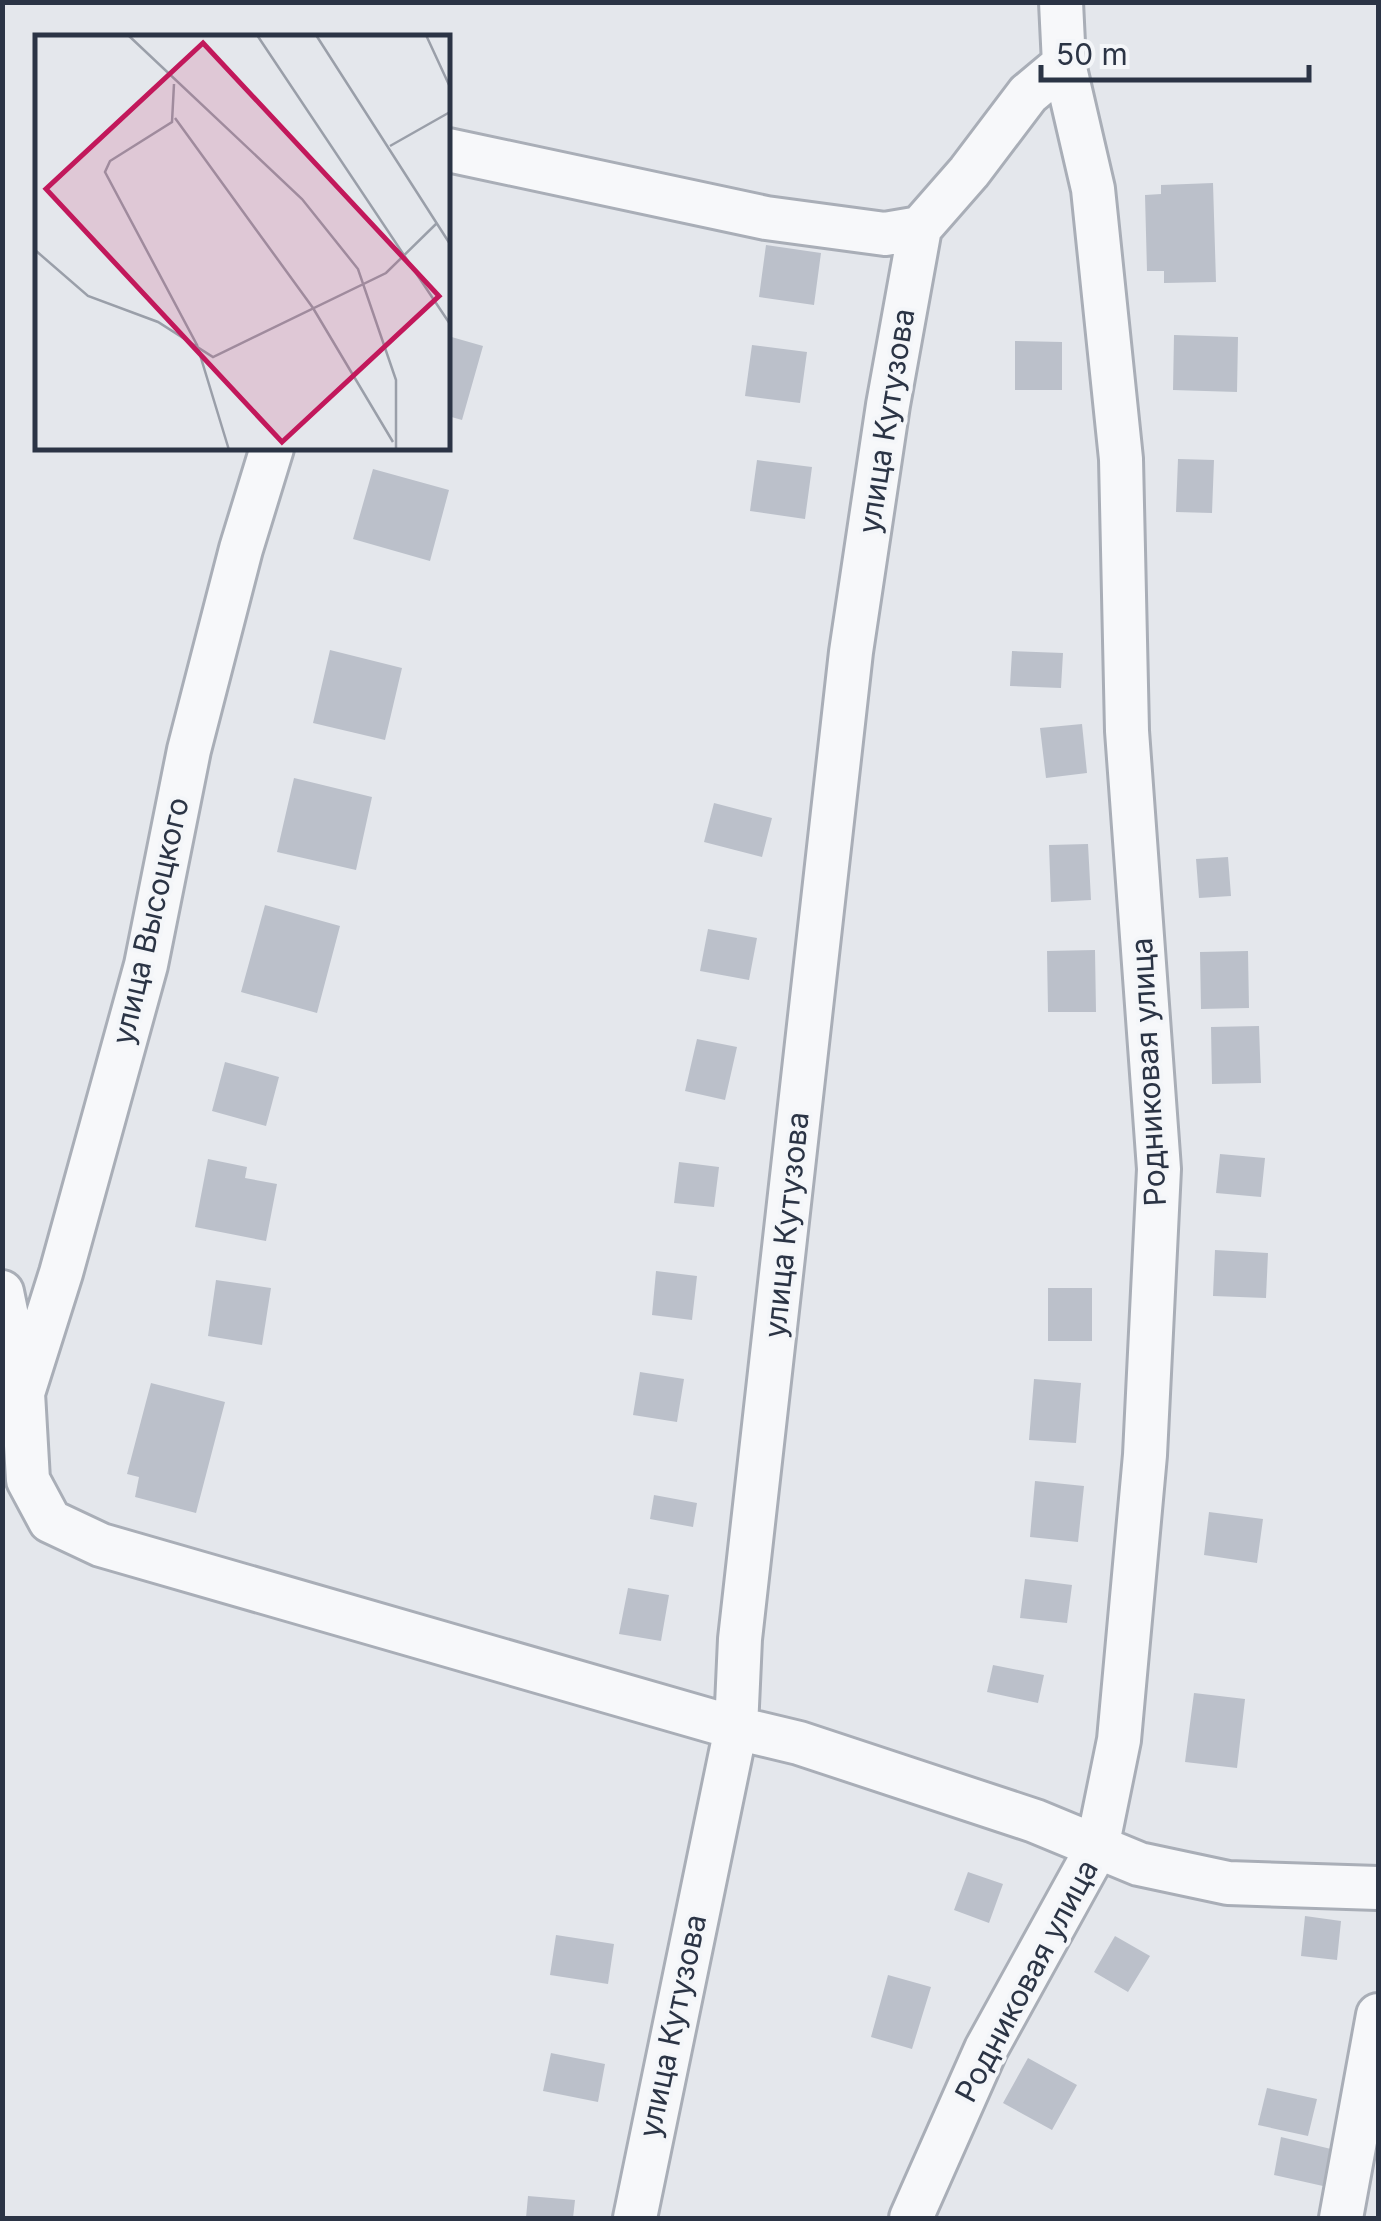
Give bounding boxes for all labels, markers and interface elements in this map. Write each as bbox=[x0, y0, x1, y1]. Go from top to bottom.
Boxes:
scale bar bbox=[1041, 20, 1308, 82]
inset map bbox=[35, 35, 450, 450]
text: 50 m bbox=[1056, 36, 1128, 72]
street label: улица Кутузова bbox=[850, 306, 922, 536]
street label: улица Высоцкого bbox=[104, 794, 196, 1048]
street label: Родниковая улица bbox=[1123, 937, 1173, 1207]
street label: улица Кутузова bbox=[756, 1110, 816, 1340]
street label: Родниковая улица bbox=[947, 1853, 1105, 2108]
street label: улица Кутузова bbox=[631, 1911, 713, 2141]

